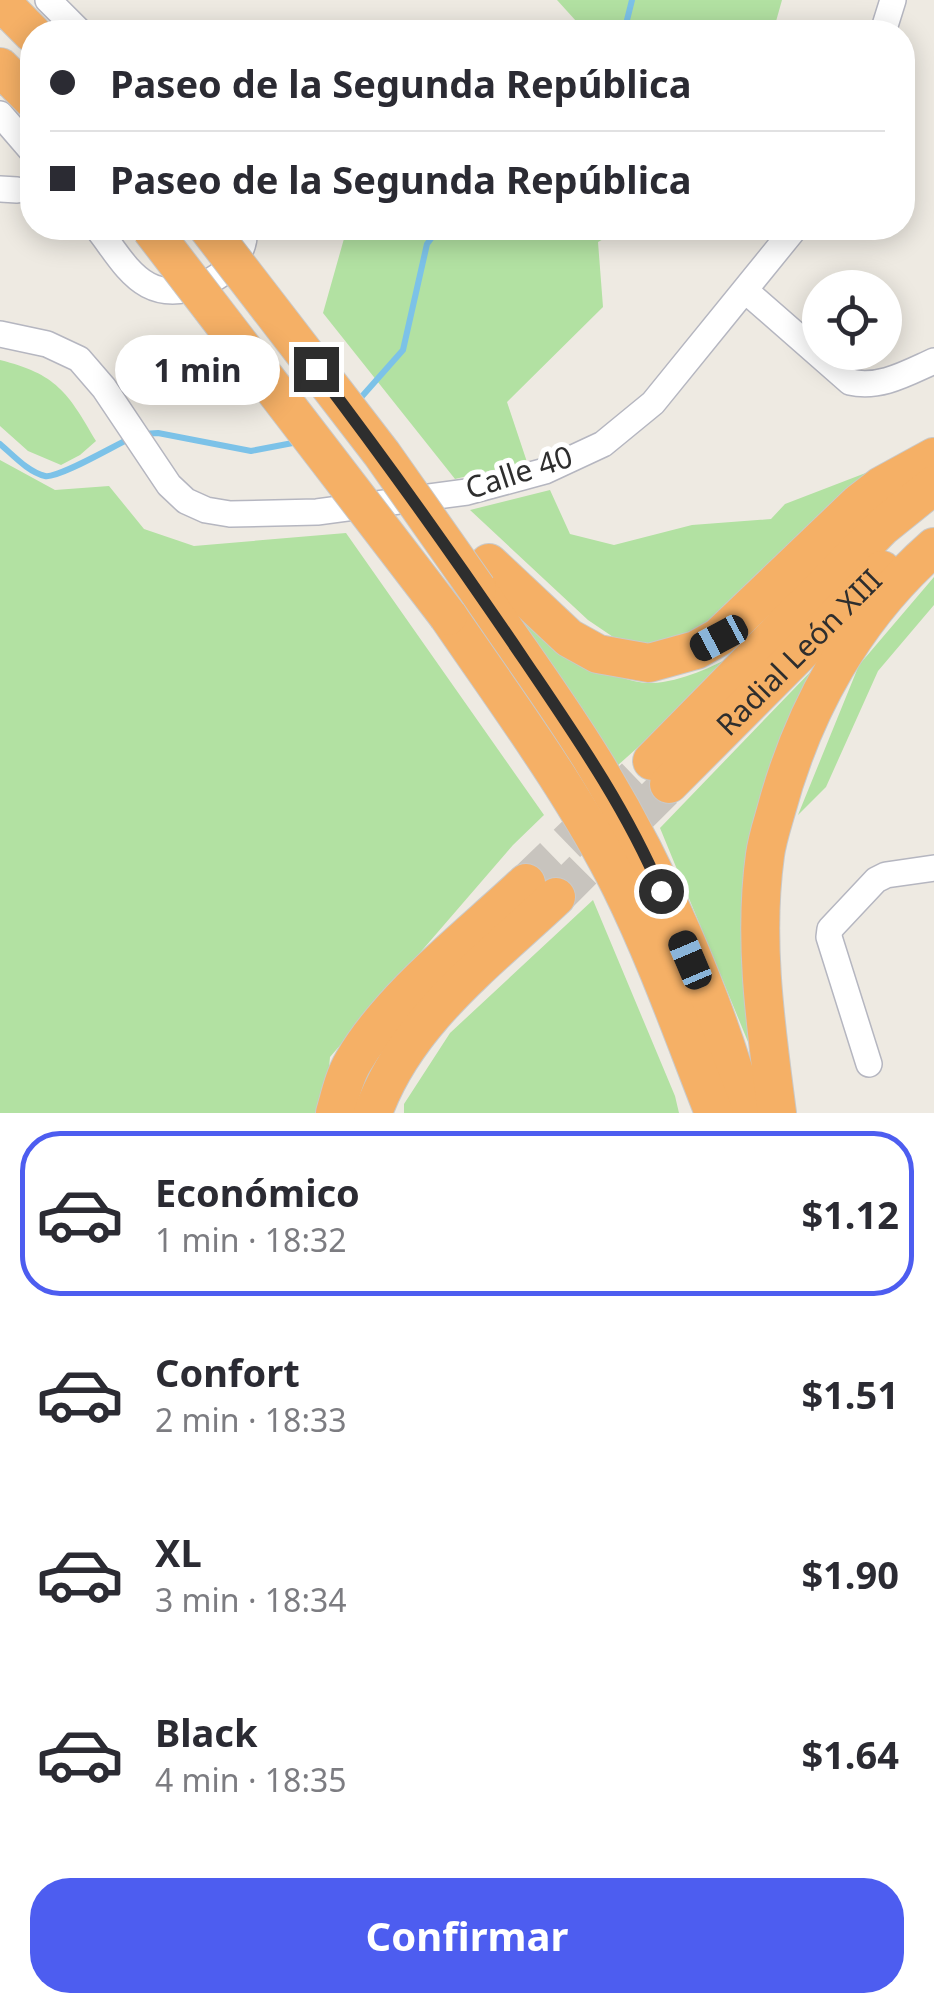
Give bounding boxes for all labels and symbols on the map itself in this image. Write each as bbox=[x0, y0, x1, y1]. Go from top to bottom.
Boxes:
callout: 1 min bbox=[116, 334, 281, 404]
route end bbox=[294, 347, 339, 392]
street label: Calle 40 bbox=[460, 435, 577, 508]
street label: Radial León XIII bbox=[707, 560, 890, 744]
car bbox=[685, 611, 753, 665]
route start bbox=[639, 869, 684, 914]
car bbox=[664, 927, 716, 993]

